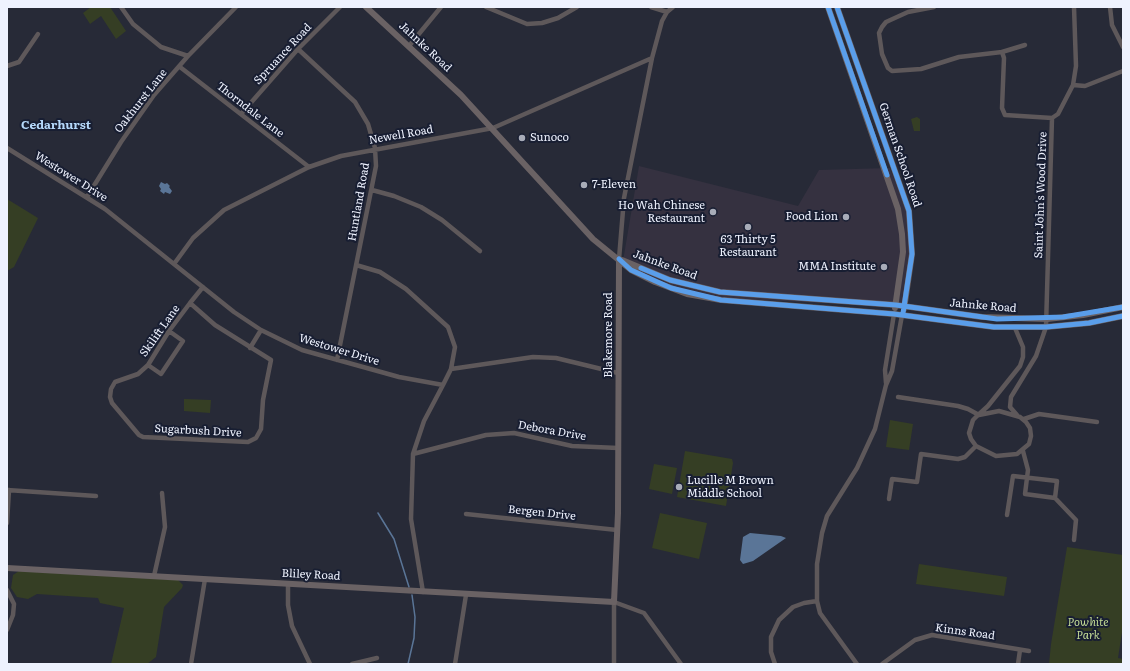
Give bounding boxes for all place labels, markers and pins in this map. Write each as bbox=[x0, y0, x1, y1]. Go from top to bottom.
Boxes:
place label: Sunoco bbox=[530, 131, 569, 145]
marker: Sunoco bbox=[517, 133, 527, 143]
place label: 7-Eleven bbox=[592, 178, 636, 192]
marker: 7-Eleven bbox=[579, 180, 589, 190]
place label: Ho Wah Chinese Restaurant bbox=[618, 199, 705, 225]
marker: Ho Wah Chinese Restaurant bbox=[708, 207, 718, 217]
place label: Food Lion bbox=[786, 210, 838, 224]
marker: Food Lion bbox=[841, 212, 851, 222]
marker: 63 Thirty 5 Restaurant bbox=[743, 222, 753, 232]
place label: 63 Thirty 5 Restaurant bbox=[719, 233, 777, 259]
place label: MMA Institute bbox=[798, 260, 876, 274]
marker: MMA Institute bbox=[879, 262, 889, 272]
place label: Lucille M Brown Middle School bbox=[687, 474, 774, 500]
marker: Lucille M Brown Middle School bbox=[674, 482, 684, 492]

